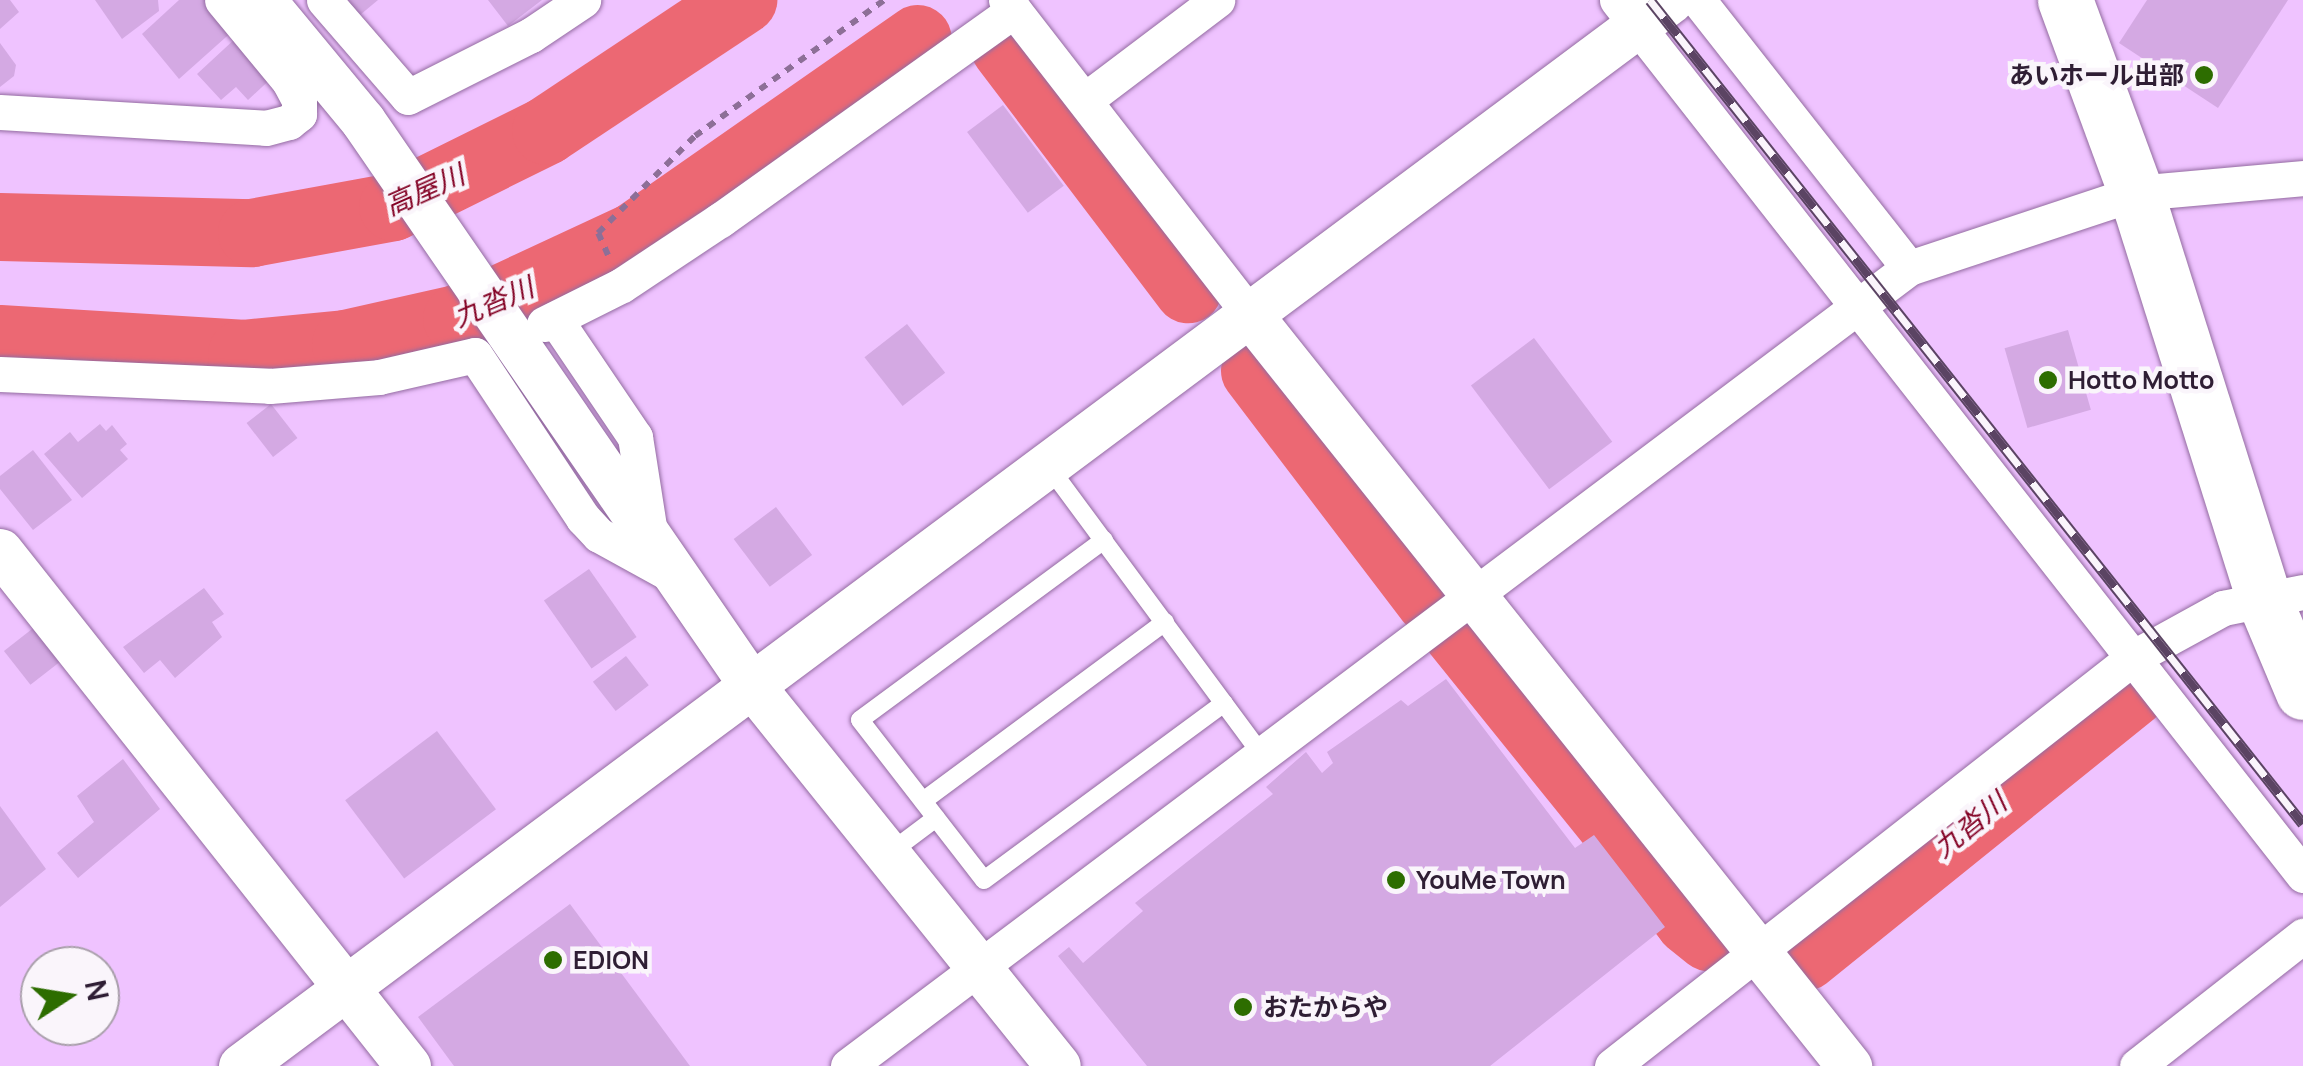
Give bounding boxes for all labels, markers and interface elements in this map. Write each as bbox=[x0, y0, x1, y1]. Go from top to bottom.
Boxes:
place label: あいホール出部 bbox=[2009, 60, 2184, 90]
marker: あいホール出部 bbox=[2193, 64, 2215, 86]
water label: 高屋川 bbox=[379, 157, 469, 221]
water label: 九沓川 bbox=[448, 269, 538, 333]
place label: Hotto Motto bbox=[2068, 365, 2215, 395]
marker: Hotto Motto bbox=[2037, 369, 2059, 391]
water label: 九沓川 bbox=[1926, 785, 2012, 863]
place label: YouMe Town bbox=[1416, 865, 1566, 895]
marker: YouMe Town bbox=[1385, 869, 1407, 891]
place label: EDION bbox=[573, 945, 649, 975]
north arrow bbox=[20, 946, 120, 1046]
marker: EDION bbox=[542, 949, 564, 971]
text: N bbox=[77, 976, 118, 1004]
place label: おたからや bbox=[1263, 992, 1388, 1022]
marker: おたからや bbox=[1232, 996, 1254, 1018]

